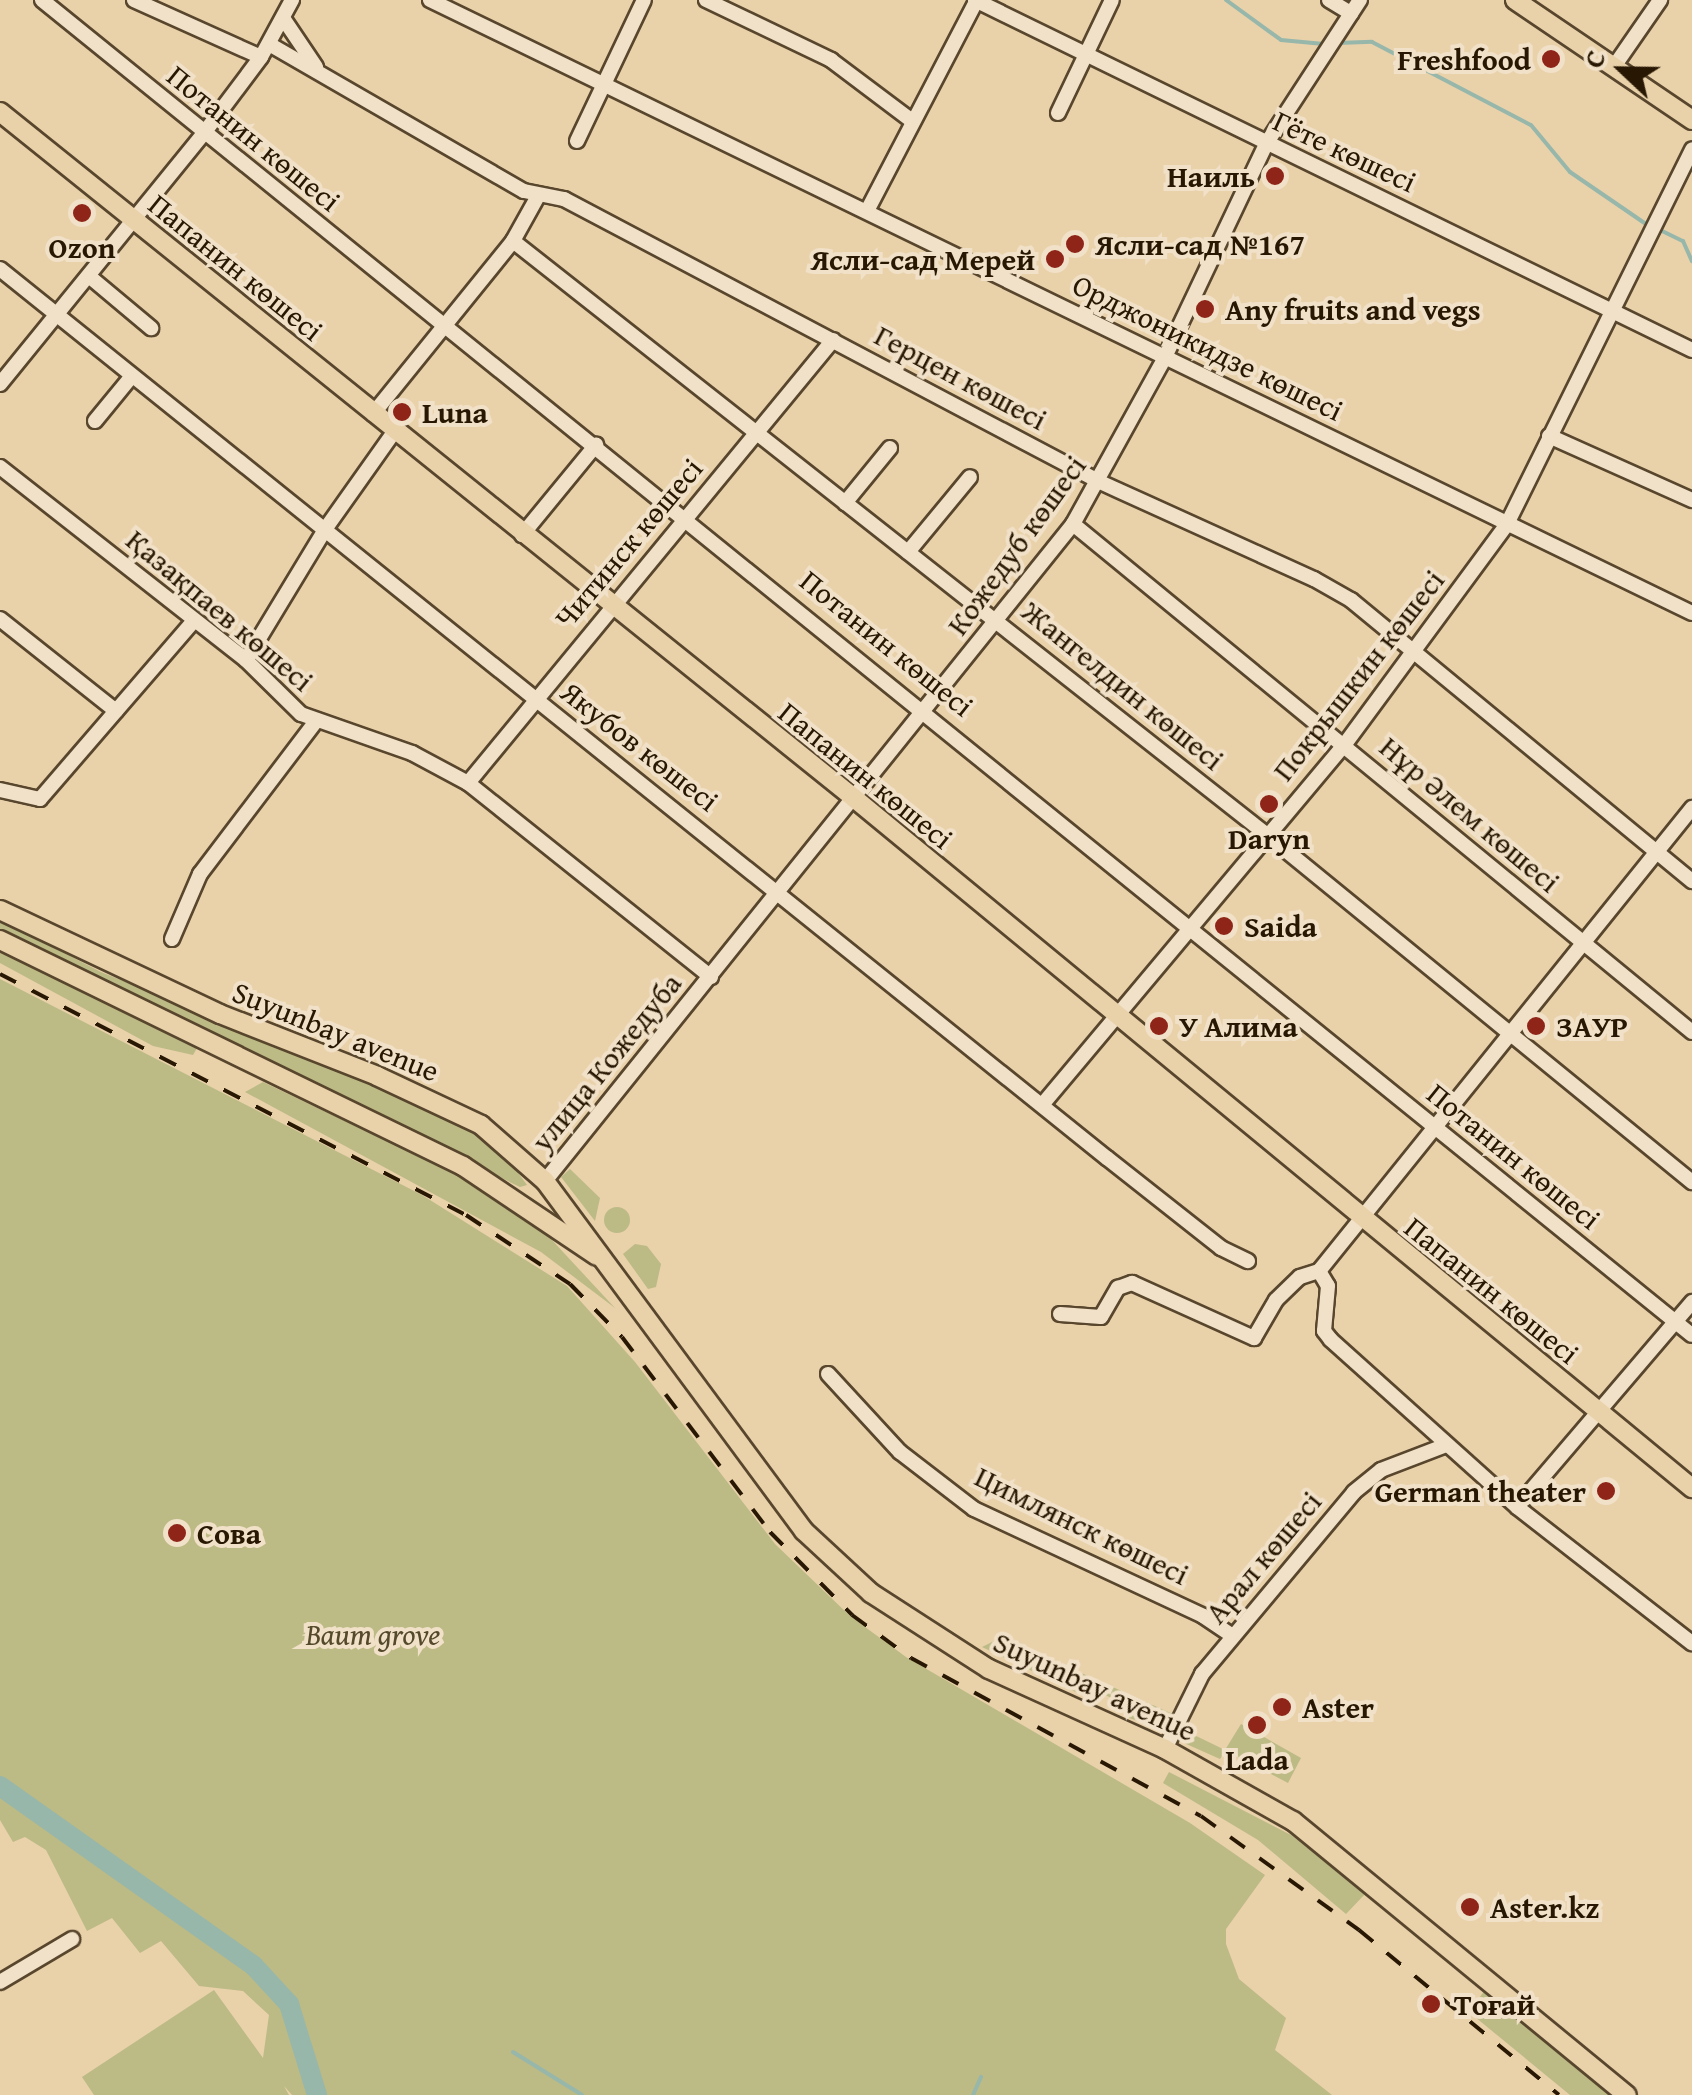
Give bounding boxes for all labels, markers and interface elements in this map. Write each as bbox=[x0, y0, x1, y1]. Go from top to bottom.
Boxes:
north arrow bbox=[1572, 20, 1672, 120]
place label: Freshfood bbox=[1397, 41, 1531, 77]
text: С bbox=[1572, 44, 1616, 74]
marker: Freshfood bbox=[1540, 48, 1562, 70]
street label: Потанин көшесі bbox=[160, 57, 348, 219]
street label: Гёте көшесі bbox=[1268, 102, 1422, 200]
place label: Наиль bbox=[1167, 158, 1255, 194]
marker: Наиль bbox=[1264, 165, 1286, 187]
street label: Папанин көшесі bbox=[142, 186, 330, 348]
marker: Ozon bbox=[71, 202, 93, 224]
place label: Ясли-сад №167 bbox=[1095, 226, 1305, 262]
place label: Ozon bbox=[49, 229, 115, 265]
marker: Ясли-сад №167 bbox=[1064, 233, 1086, 255]
place label: Ясли-сад Мерей bbox=[811, 241, 1035, 277]
marker: Ясли-сад Мерей bbox=[1044, 248, 1066, 270]
street label: Орджоникидзе көшесі bbox=[1067, 266, 1349, 428]
place label: Any fruits and vegs bbox=[1225, 291, 1481, 327]
marker: Any fruits and vegs bbox=[1194, 298, 1216, 320]
street label: Герцен көшесі bbox=[869, 317, 1053, 437]
place label: Luna bbox=[422, 394, 488, 430]
marker: Luna bbox=[391, 401, 413, 423]
street label: Кожедуб көшесі bbox=[939, 448, 1093, 642]
street label: Читинск көшесі bbox=[546, 451, 710, 635]
street label: Қазақпаев көшесі bbox=[119, 521, 321, 699]
street label: Потанин көшесі bbox=[793, 562, 981, 724]
street label: Покрышкин көшесі bbox=[1265, 563, 1451, 787]
street label: Жангелдин көшесі bbox=[1015, 593, 1231, 777]
street label: Якубов көшесі bbox=[554, 673, 726, 819]
street label: Папанин көшесі bbox=[772, 694, 960, 856]
street label: Нұр Әлем көшесі bbox=[1373, 728, 1567, 900]
marker: Daryn bbox=[1258, 793, 1280, 815]
place label: Daryn bbox=[1228, 820, 1310, 856]
place label: Saida bbox=[1244, 908, 1317, 944]
marker: Saida bbox=[1213, 915, 1235, 937]
street label: улица Кожедуба bbox=[523, 966, 689, 1158]
street label: Suyunbay avenue bbox=[228, 973, 444, 1089]
place label: У Алима bbox=[1179, 1008, 1298, 1044]
place label: ЗАУР bbox=[1556, 1008, 1628, 1044]
marker: У Алима bbox=[1148, 1015, 1170, 1037]
marker: ЗАУР bbox=[1525, 1015, 1547, 1037]
street label: Потанин көшесі bbox=[1420, 1075, 1608, 1237]
street label: Папанин көшесі bbox=[1398, 1209, 1586, 1371]
street label: Цимлянск көшесі bbox=[969, 1458, 1195, 1592]
place label: German theater bbox=[1375, 1473, 1586, 1509]
marker: German theater bbox=[1595, 1480, 1617, 1502]
street label: Арал көшесі bbox=[1197, 1484, 1329, 1630]
place label: Сова bbox=[197, 1515, 261, 1551]
marker: Сова bbox=[166, 1522, 188, 1544]
park label: Baum grove bbox=[306, 1616, 440, 1652]
street label: Suyunbay avenue bbox=[988, 1623, 1202, 1749]
place label: Aster bbox=[1302, 1689, 1374, 1725]
marker: Aster bbox=[1271, 1696, 1293, 1718]
marker: Lada bbox=[1246, 1714, 1268, 1736]
place label: Lada bbox=[1225, 1741, 1289, 1777]
place label: Aster.kz bbox=[1490, 1889, 1600, 1925]
marker: Aster.kz bbox=[1459, 1896, 1481, 1918]
place label: Тоғай bbox=[1454, 1986, 1535, 2022]
marker: Тоғай bbox=[1418, 1991, 1444, 2017]

